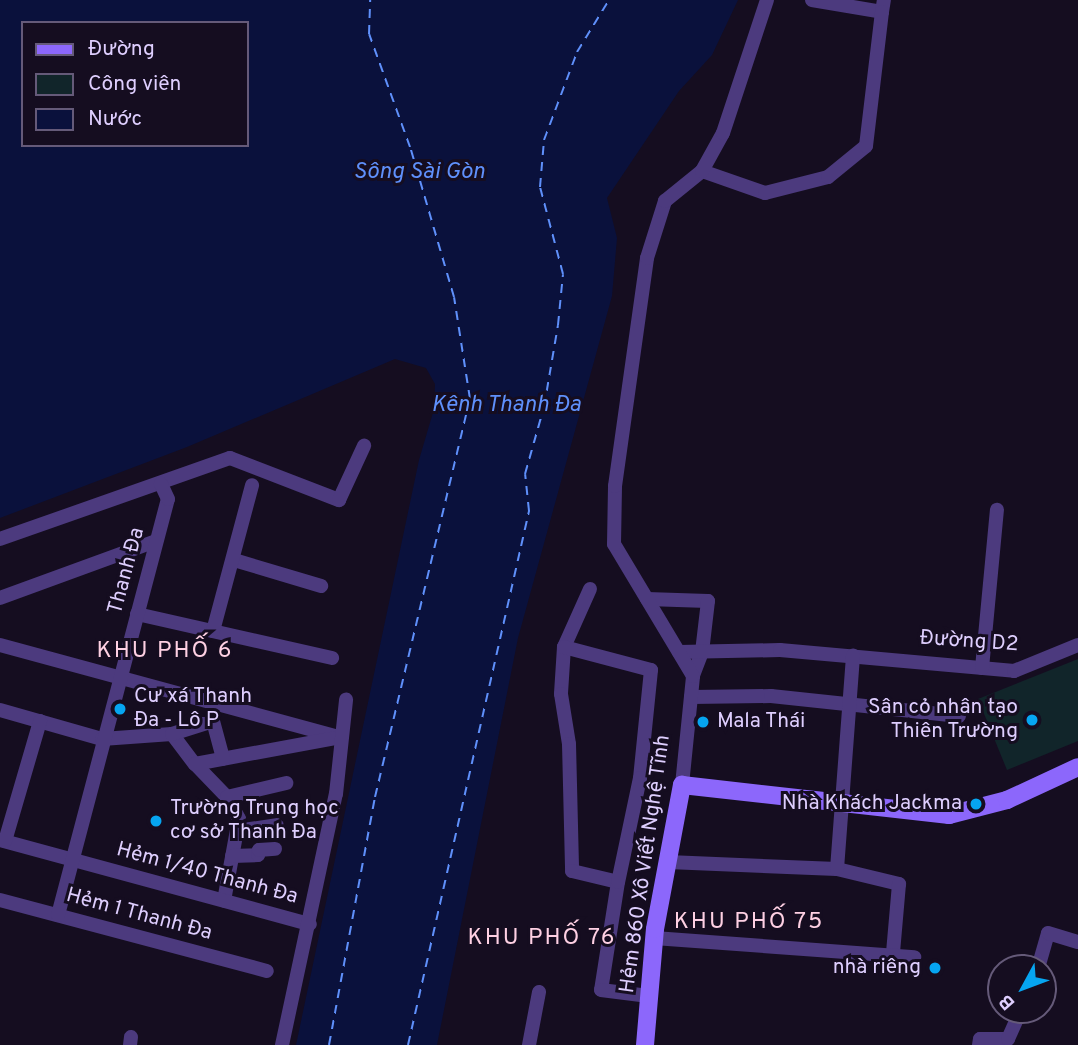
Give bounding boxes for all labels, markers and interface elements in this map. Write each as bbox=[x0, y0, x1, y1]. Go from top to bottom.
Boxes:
legend bbox=[21, 21, 248, 147]
text: Đường bbox=[88, 36, 155, 63]
text: Công viên bbox=[88, 71, 181, 98]
text: Nước bbox=[88, 106, 142, 133]
water label: Sông Sài Gòn bbox=[353, 159, 485, 187]
water label: Kênh Thanh Đa bbox=[431, 392, 581, 420]
street label: Thanh Đa bbox=[103, 525, 151, 617]
street label: Đường D2 bbox=[919, 626, 1019, 658]
district label: KHU PHỐ 6 bbox=[98, 638, 232, 666]
place label: Cư xá Thanh Đa - Lô P bbox=[134, 684, 253, 734]
place label: Sân cỏ nhân tạo Thiên Trường bbox=[868, 695, 1018, 745]
marker: Cư xá Thanh Đa - Lô P bbox=[112, 701, 128, 717]
place label: Mala Thái bbox=[717, 709, 806, 735]
marker: Sân cỏ nhân tạo Thiên Trường bbox=[1024, 712, 1040, 728]
marker: Mala Thái bbox=[695, 714, 711, 730]
street label: Hẻm 860 Xô Viết Nghệ Tĩnh bbox=[615, 732, 677, 996]
place label: Nhà Khách Jackma bbox=[782, 791, 962, 817]
place label: Trường Trung học cơ sở Thanh Đa bbox=[170, 796, 340, 846]
marker: Nhà Khách Jackma bbox=[968, 796, 984, 812]
marker: Trường Trung học cơ sở Thanh Đa bbox=[148, 813, 164, 829]
street label: Hẻm 1/40 Thanh Đa bbox=[113, 838, 301, 910]
street label: Hẻm 1 Thanh Đa bbox=[63, 883, 215, 947]
district label: KHU PHỐ 75 bbox=[674, 909, 824, 937]
district label: KHU PHỐ 76 bbox=[468, 925, 616, 953]
north arrow bbox=[987, 954, 1057, 1024]
place label: nhà riêng bbox=[833, 955, 921, 981]
marker: nhà riêng bbox=[927, 960, 943, 976]
text: B bbox=[994, 989, 1021, 1014]

